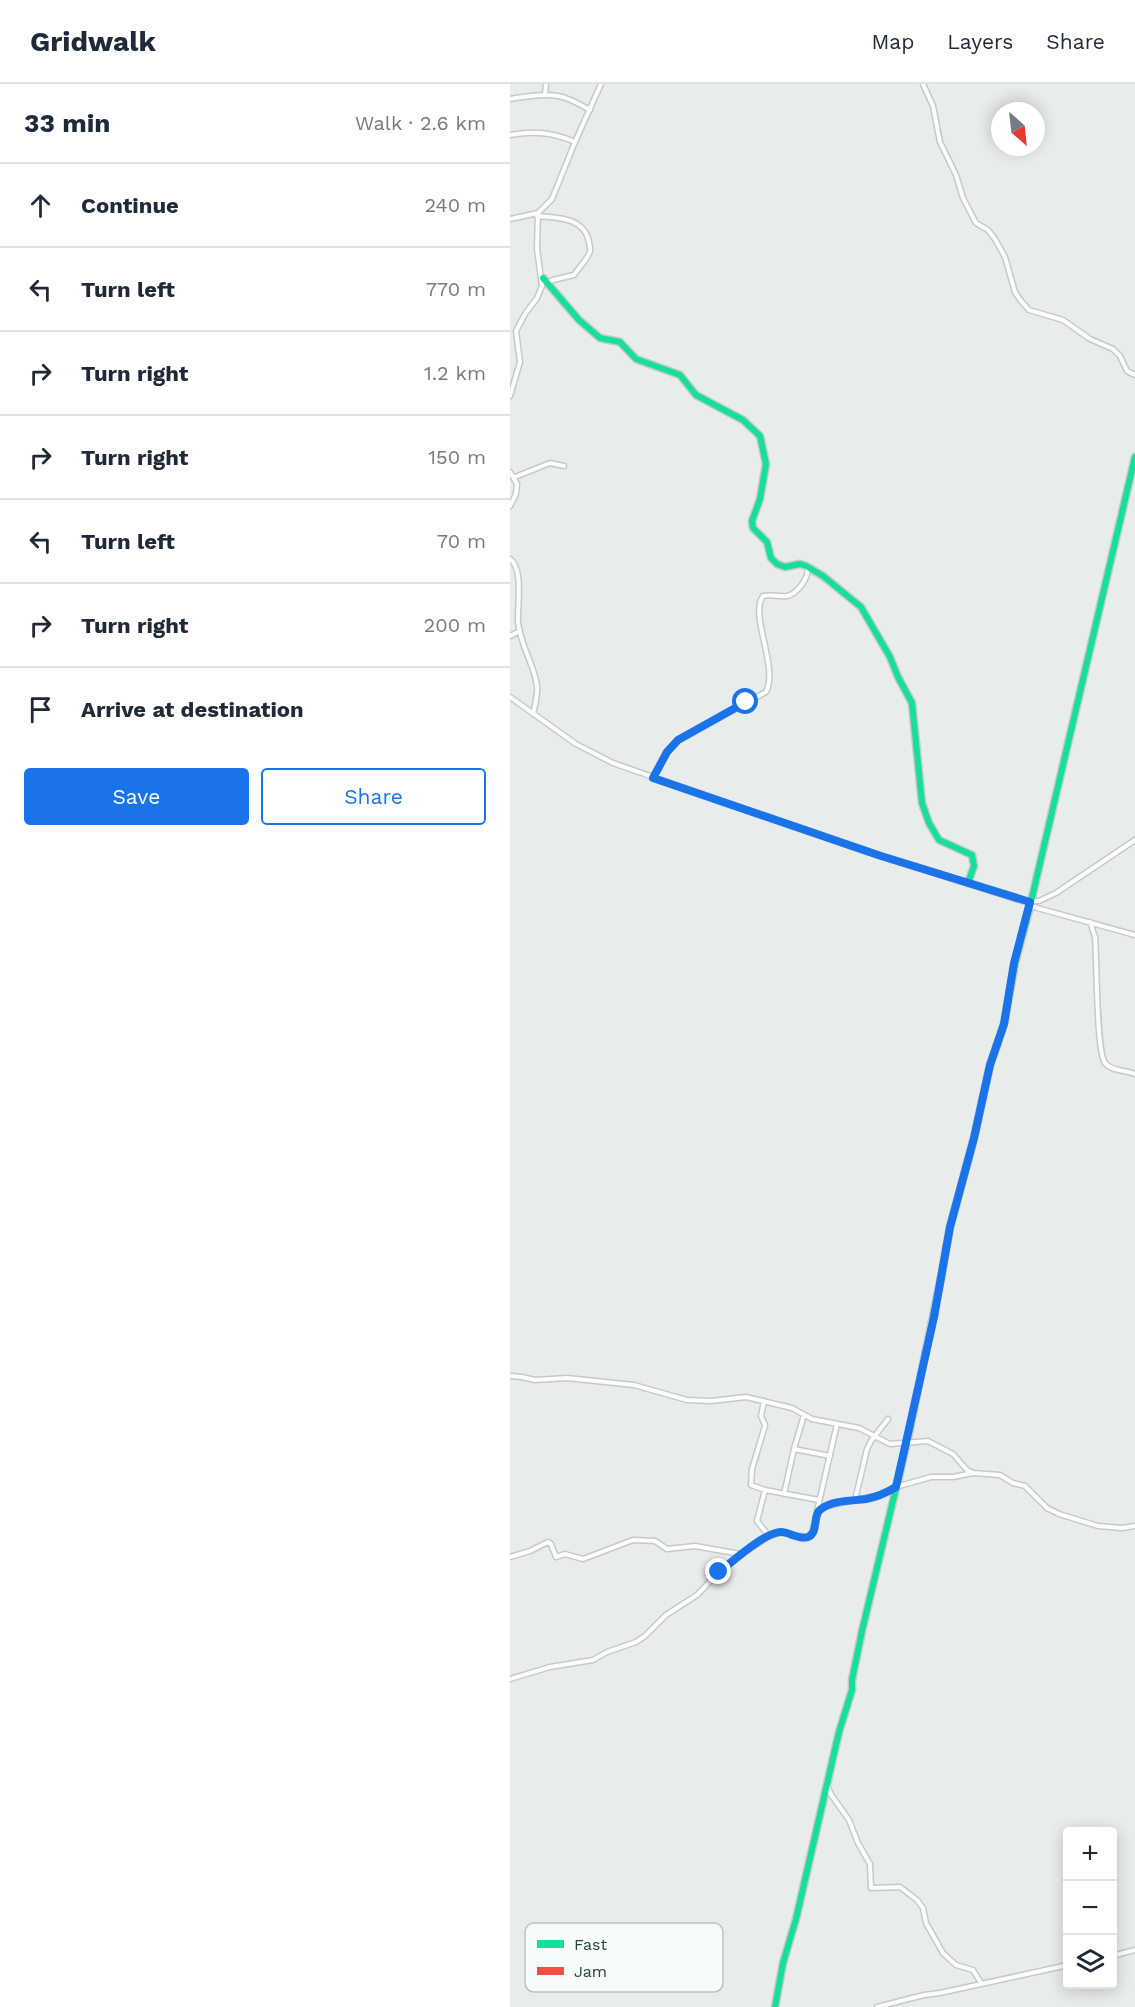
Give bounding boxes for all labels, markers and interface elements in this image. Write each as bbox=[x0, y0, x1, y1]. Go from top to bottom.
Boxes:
text: Gridwalk bbox=[30, 25, 156, 58]
text: Map bbox=[871, 29, 914, 54]
text: Layers bbox=[947, 29, 1013, 54]
text: Share bbox=[1046, 29, 1105, 54]
north arrow bbox=[991, 102, 1045, 156]
text: 33 min bbox=[24, 108, 110, 138]
text: Walk · 2.6 km bbox=[355, 111, 486, 135]
icon: ahead bbox=[24, 189, 57, 222]
text: Continue bbox=[81, 193, 179, 218]
text: 240 m bbox=[424, 193, 486, 217]
icon: left bbox=[24, 273, 57, 306]
text: Turn left bbox=[81, 277, 175, 302]
text: 770 m bbox=[426, 277, 486, 301]
icon: right bbox=[24, 357, 57, 390]
text: Turn right bbox=[81, 361, 188, 386]
text: 1.2 km bbox=[424, 361, 486, 385]
icon: right bbox=[24, 441, 57, 474]
text: Turn right bbox=[81, 445, 188, 470]
text: 150 m bbox=[428, 445, 486, 469]
icon: left bbox=[24, 525, 57, 558]
text: Turn left bbox=[81, 529, 175, 554]
text: 70 m bbox=[437, 529, 486, 553]
icon: right bbox=[24, 609, 57, 642]
text: Turn right bbox=[81, 613, 188, 638]
text: 200 m bbox=[424, 613, 486, 637]
route start bbox=[732, 688, 758, 714]
icon: arrive bbox=[24, 693, 57, 726]
text: Arrive at destination bbox=[81, 697, 304, 722]
button: Save bbox=[24, 768, 249, 825]
button: Share bbox=[261, 768, 486, 825]
route end bbox=[705, 1558, 731, 1584]
map controls bbox=[1063, 1827, 1117, 1989]
button: + bbox=[1063, 1827, 1117, 1881]
button: − bbox=[1063, 1881, 1117, 1935]
legend bbox=[525, 1923, 723, 1992]
text: Fast bbox=[574, 1935, 607, 1954]
button: layers bbox=[1063, 1935, 1117, 1989]
text: Jam bbox=[574, 1962, 607, 1981]

